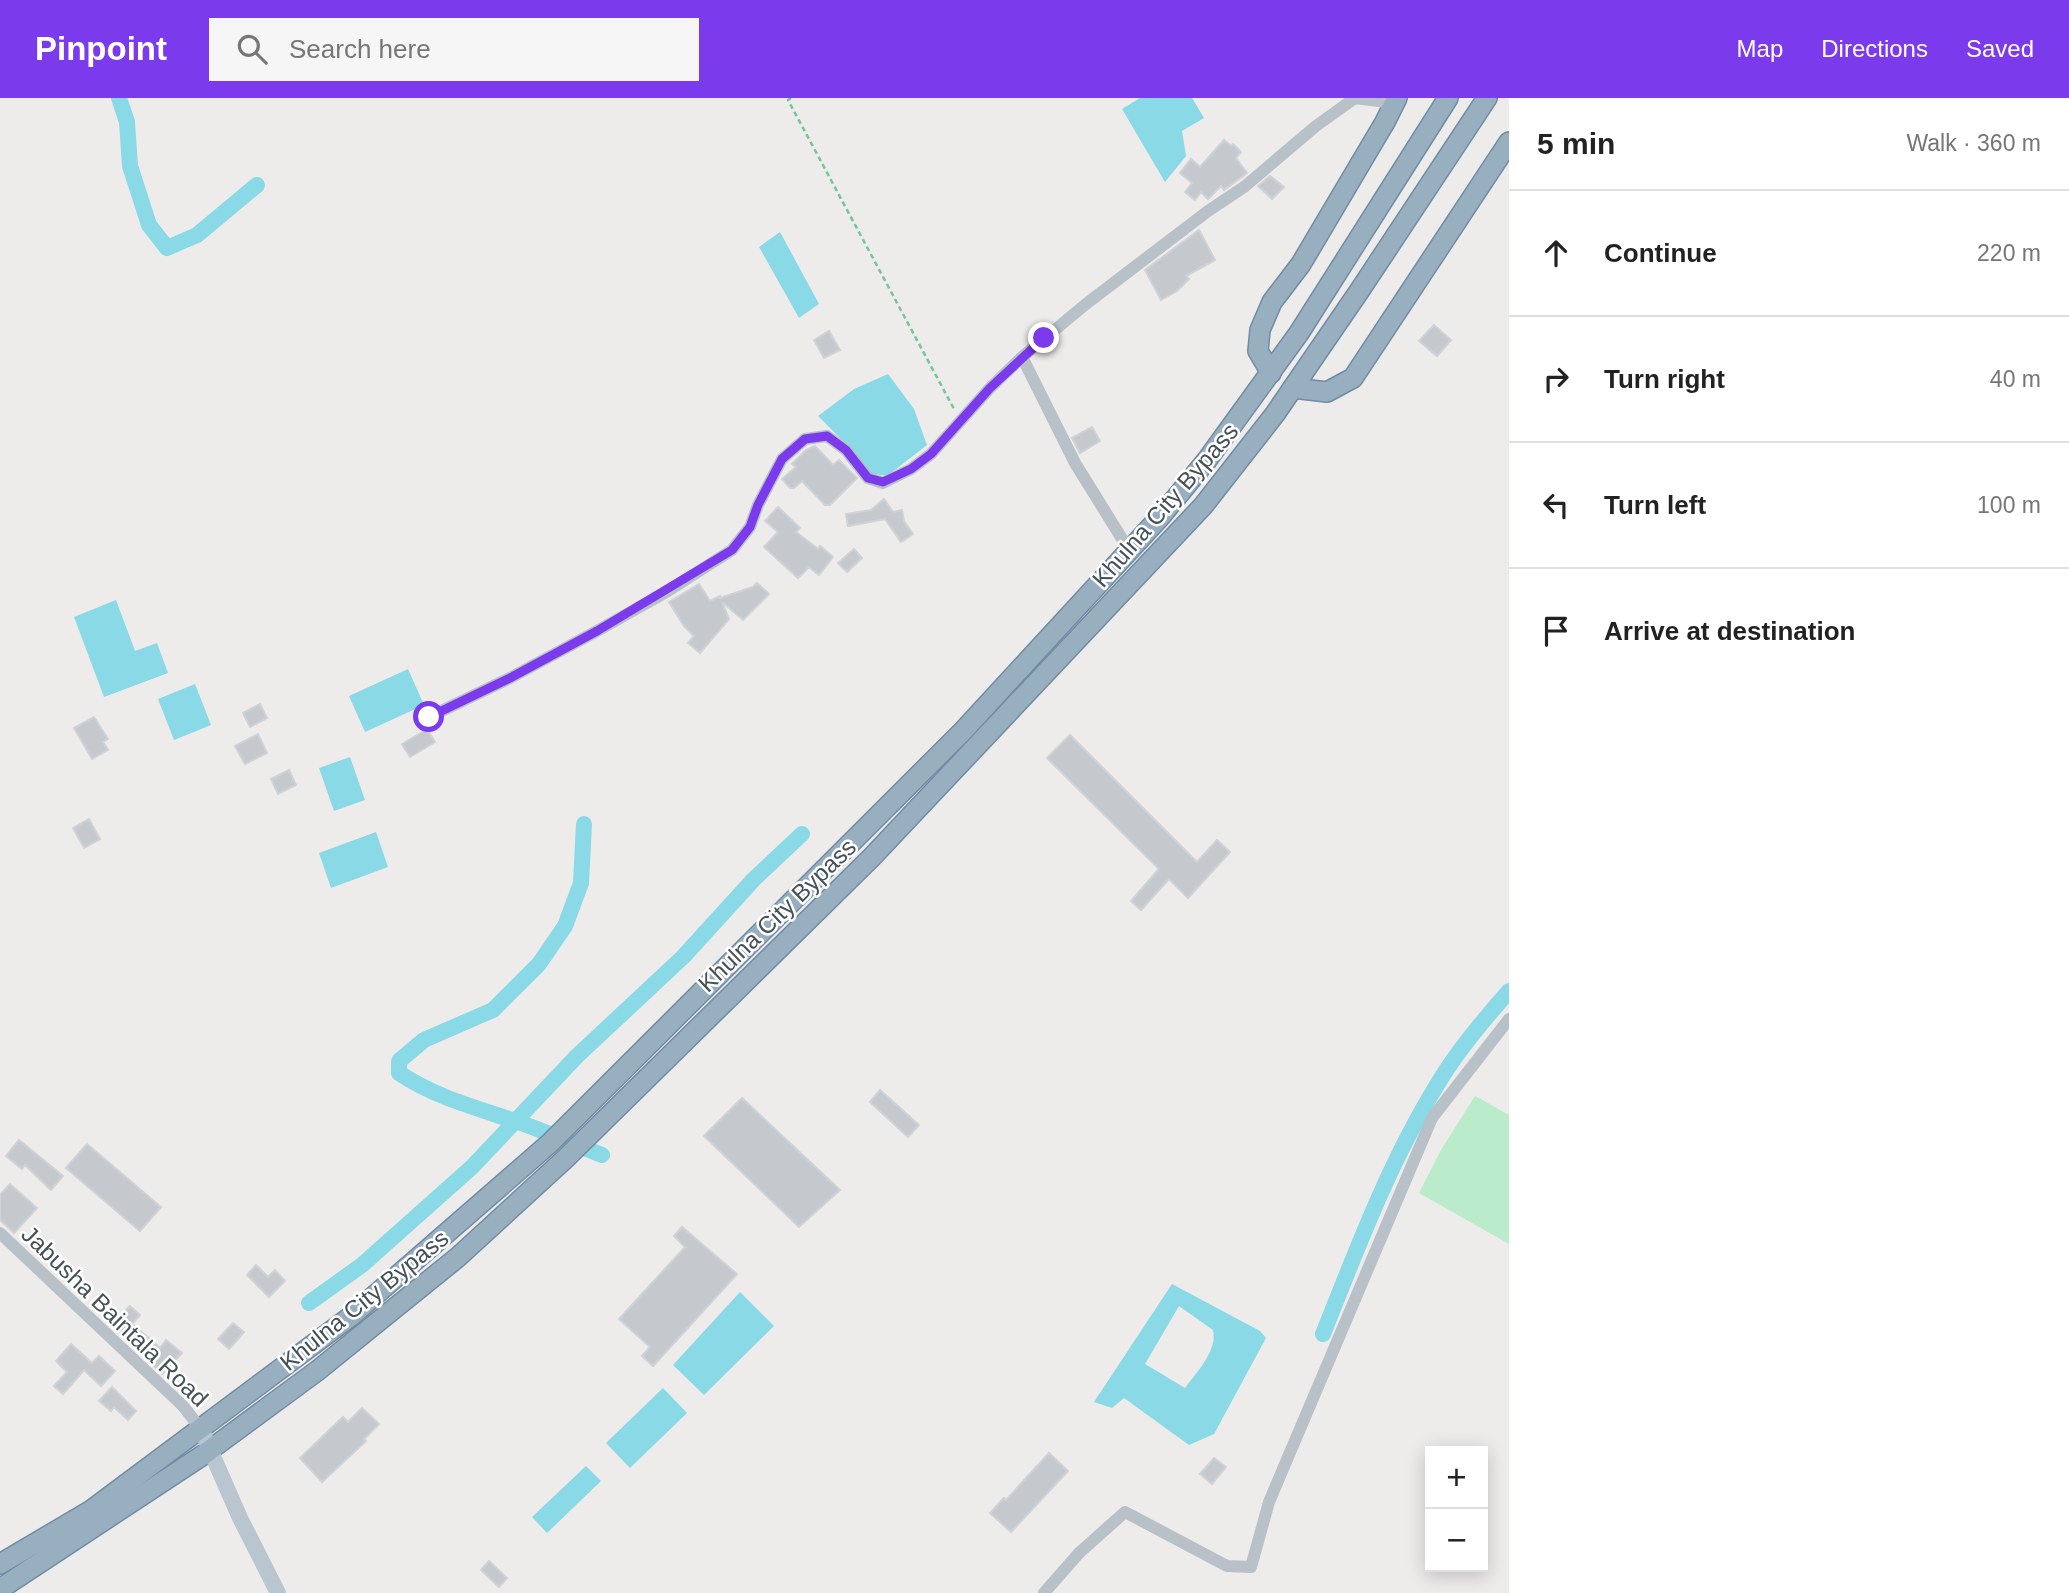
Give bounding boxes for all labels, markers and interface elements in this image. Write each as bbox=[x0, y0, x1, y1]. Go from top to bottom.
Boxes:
search box bbox=[209, 18, 699, 81]
text: Pinpoint bbox=[35, 30, 167, 67]
icon: search bbox=[233, 30, 271, 68]
text: Search here bbox=[289, 34, 431, 64]
text: Map bbox=[1737, 35, 1783, 62]
text: Directions bbox=[1821, 35, 1928, 62]
text: Saved bbox=[1966, 35, 2034, 62]
text: 5 min bbox=[1537, 127, 1615, 160]
text: Walk · 360 m bbox=[1906, 130, 2041, 156]
icon: ahead bbox=[1537, 234, 1575, 272]
text: Continue bbox=[1604, 238, 1717, 268]
text: 220 m bbox=[1977, 240, 2041, 266]
route end bbox=[1028, 322, 1059, 353]
icon: right bbox=[1537, 360, 1575, 398]
text: Turn right bbox=[1604, 364, 1725, 394]
text: 40 m bbox=[1990, 366, 2041, 392]
street label: Khulna City Bypass bbox=[1087, 418, 1243, 592]
icon: left bbox=[1537, 486, 1575, 524]
text: Turn left bbox=[1604, 490, 1706, 520]
text: 100 m bbox=[1977, 492, 2041, 518]
icon: arrive bbox=[1537, 612, 1575, 650]
text: Arrive at destination bbox=[1604, 616, 1855, 646]
route start bbox=[413, 701, 444, 732]
street label: Khulna City Bypass bbox=[693, 833, 861, 997]
street label: Jabusha Baintala Road bbox=[16, 1220, 214, 1412]
street label: Khulna City Bypass bbox=[275, 1224, 453, 1376]
map controls bbox=[1425, 1446, 1488, 1572]
button: + bbox=[1425, 1446, 1488, 1509]
button: − bbox=[1425, 1509, 1488, 1572]

